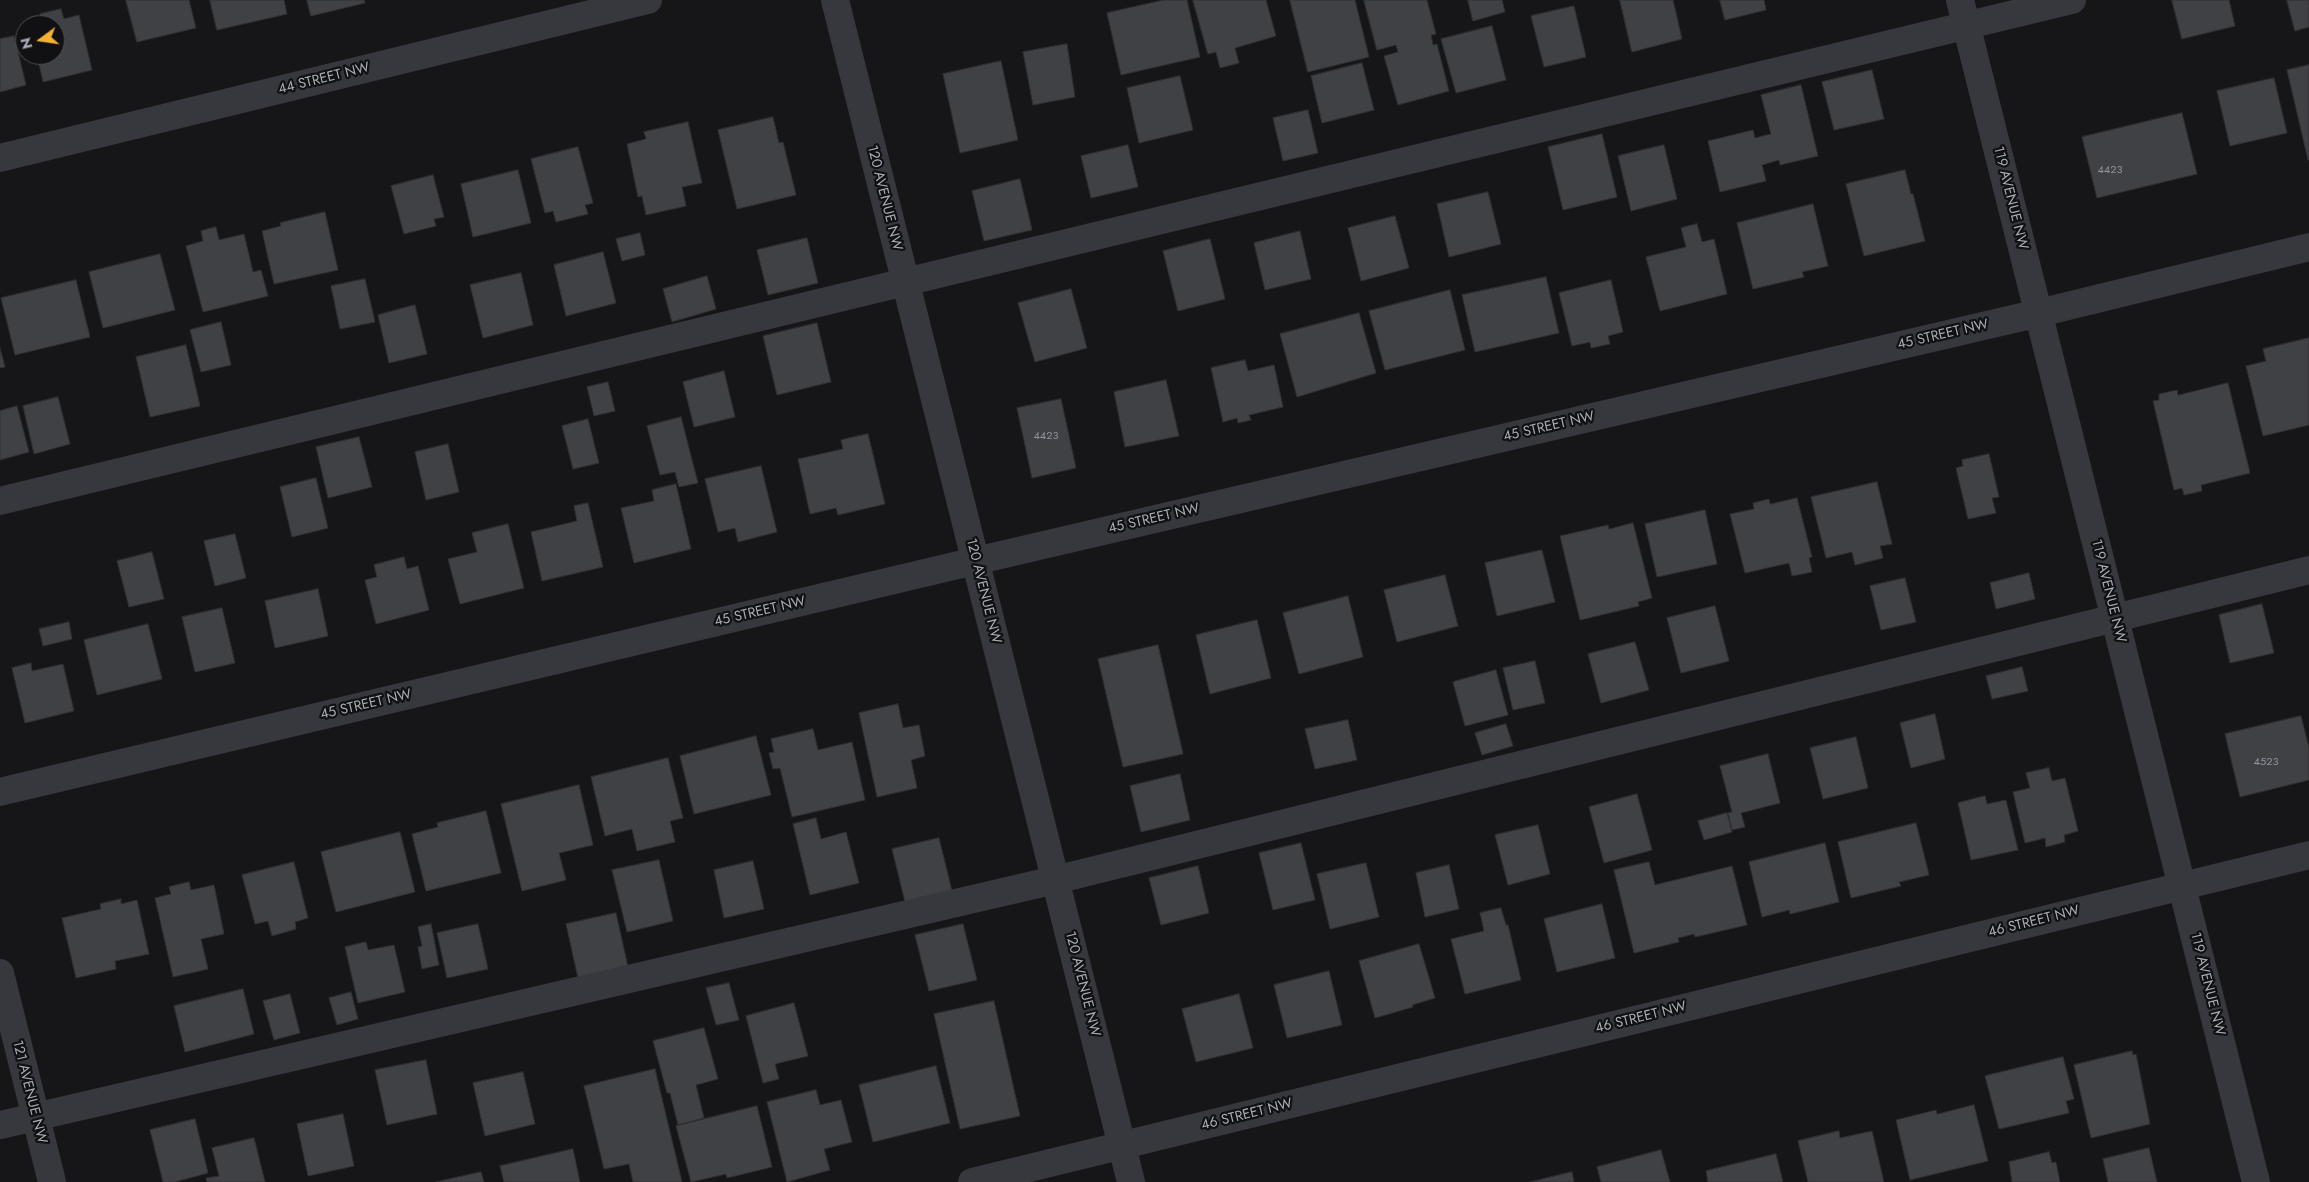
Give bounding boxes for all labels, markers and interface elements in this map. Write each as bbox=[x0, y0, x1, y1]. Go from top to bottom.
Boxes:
north arrow bbox=[15, 15, 65, 65]
text: N bbox=[15, 36, 37, 51]
street label: 44 STREET NW bbox=[277, 60, 371, 98]
street label: 120 AVENUE NW bbox=[863, 144, 905, 252]
street label: 119 AVENUE NW bbox=[1989, 145, 2031, 251]
house number: 4423 bbox=[2097, 163, 2123, 177]
street label: 45 STREET NW bbox=[1896, 316, 1990, 354]
street label: 45 STREET NW bbox=[1502, 408, 1596, 446]
house number: 4423 bbox=[1033, 429, 1059, 443]
street label: 45 STREET NW bbox=[1107, 500, 1201, 538]
street label: 120 AVENUE NW bbox=[962, 537, 1004, 645]
street label: 119 AVENUE NW bbox=[2087, 538, 2129, 644]
street label: 45 STREET NW bbox=[713, 593, 807, 631]
street label: 45 STREET NW bbox=[319, 686, 413, 724]
house number: 4523 bbox=[2254, 755, 2278, 769]
street label: 46 STREET NW bbox=[1987, 903, 2081, 941]
street label: 120 AVENUE NW bbox=[1061, 930, 1103, 1038]
street label: 119 AVENUE NW bbox=[2186, 931, 2228, 1037]
street label: 46 STREET NW bbox=[1594, 999, 1688, 1037]
street label: 121 AVENUE NW bbox=[8, 1039, 50, 1145]
street label: 46 STREET NW bbox=[1200, 1096, 1294, 1134]

